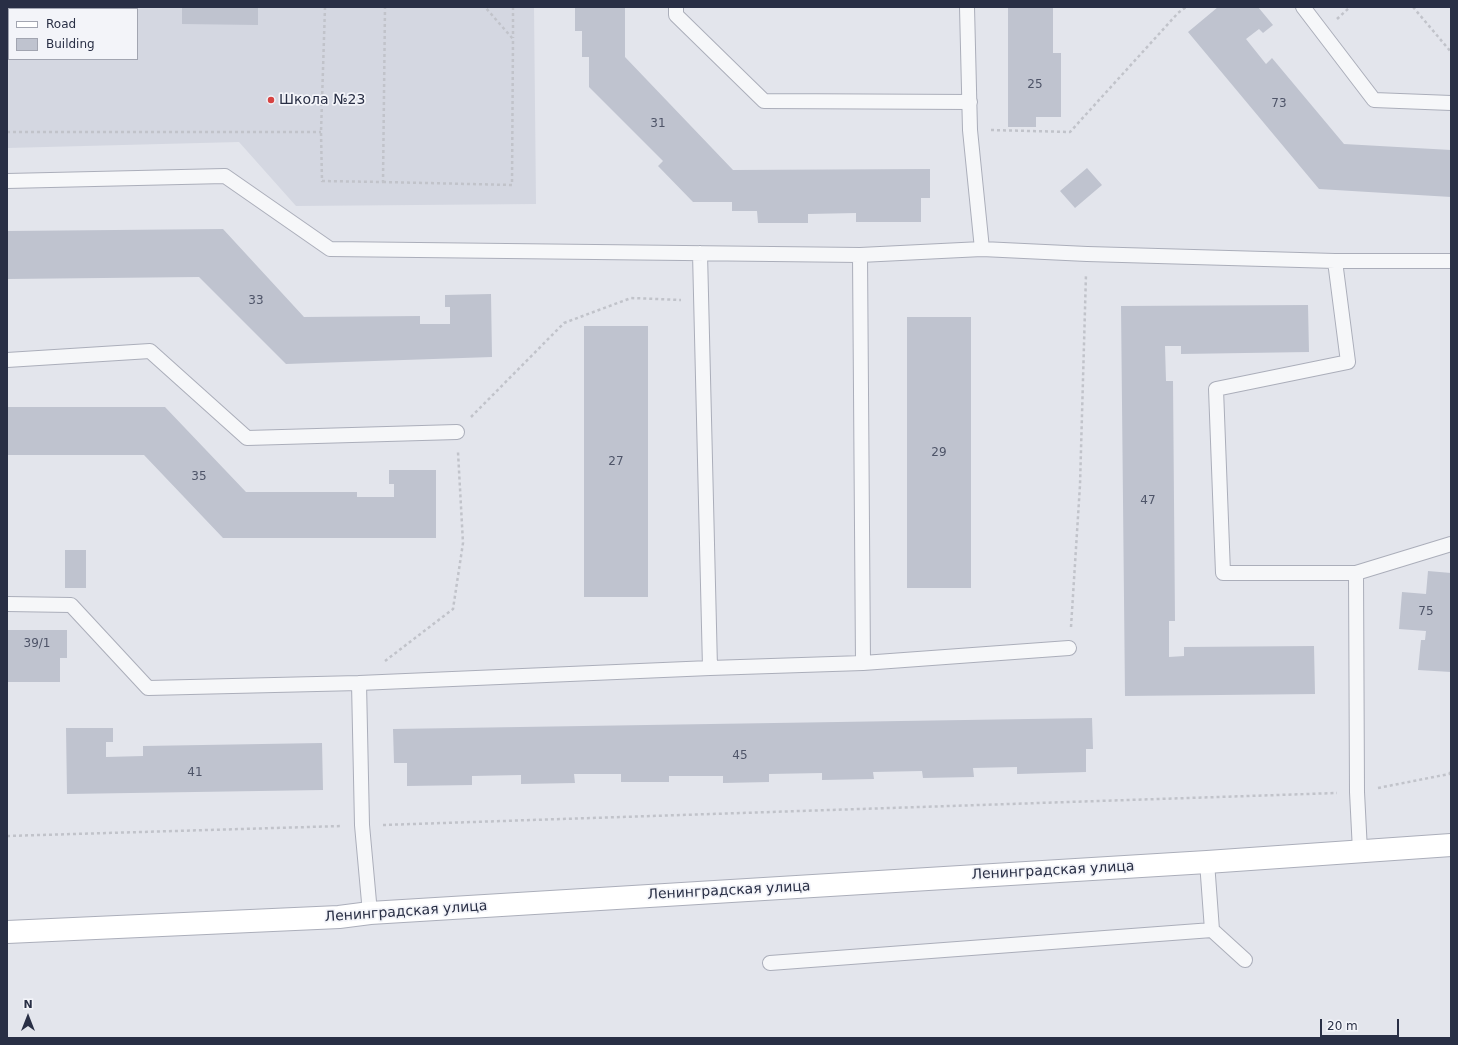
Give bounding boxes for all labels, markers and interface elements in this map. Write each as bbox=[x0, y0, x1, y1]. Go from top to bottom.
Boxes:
legend bbox=[8, 8, 138, 60]
text: Road bbox=[46, 17, 76, 31]
text: Building bbox=[46, 37, 95, 51]
house number: 25 bbox=[1027, 78, 1043, 92]
place label: Школа №23 bbox=[279, 92, 365, 108]
marker: Школа №23 bbox=[266, 95, 276, 105]
house number: 73 bbox=[1271, 97, 1287, 111]
house number: 31 bbox=[650, 117, 666, 131]
house number: 33 bbox=[248, 294, 264, 308]
house number: 29 bbox=[931, 446, 947, 460]
house number: 27 bbox=[608, 455, 624, 469]
house number: 35 bbox=[191, 470, 207, 484]
house number: 47 bbox=[1140, 494, 1156, 508]
house number: 75 bbox=[1418, 605, 1434, 619]
house number: 39/1 bbox=[24, 637, 50, 651]
house number: 45 bbox=[732, 749, 748, 763]
house number: 41 bbox=[187, 766, 203, 780]
street label: Ленинградская улица bbox=[971, 858, 1135, 884]
street label: Ленинградская улица bbox=[647, 878, 811, 904]
street label: Ленинградская улица bbox=[324, 898, 488, 926]
north arrow bbox=[8, 997, 48, 1037]
text: N bbox=[23, 998, 33, 1011]
scale bar bbox=[1322, 1011, 1401, 1037]
text: 20 m bbox=[1327, 1019, 1358, 1033]

